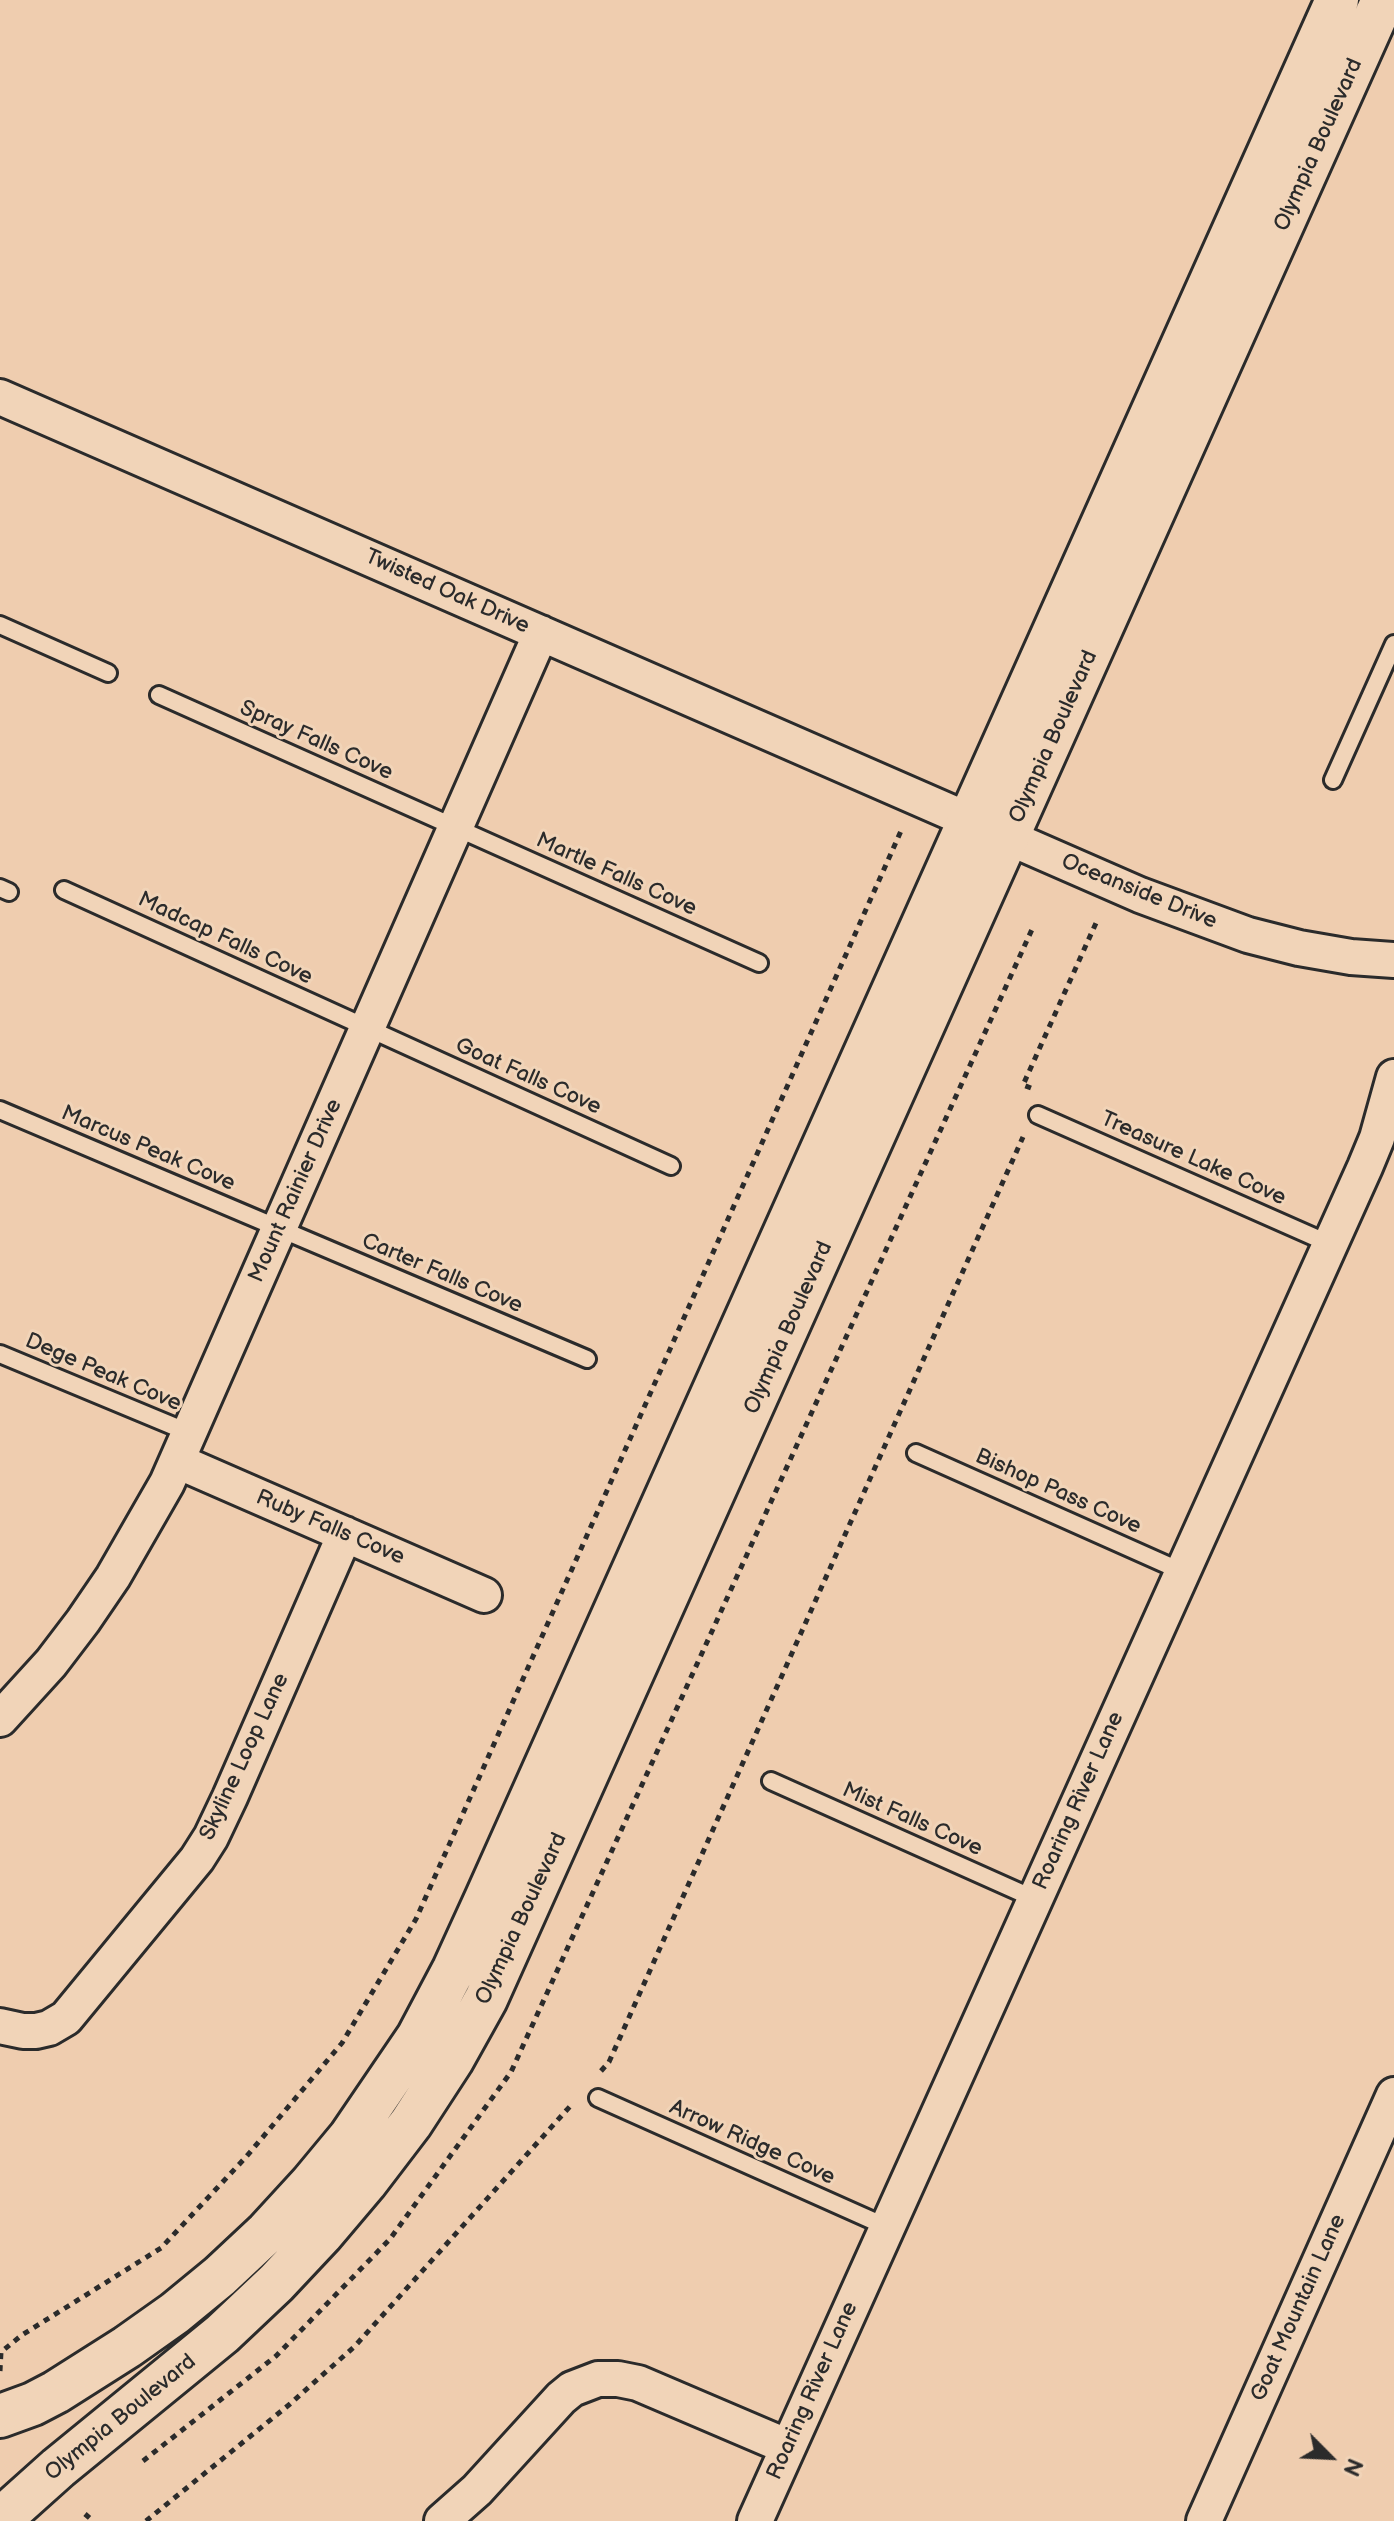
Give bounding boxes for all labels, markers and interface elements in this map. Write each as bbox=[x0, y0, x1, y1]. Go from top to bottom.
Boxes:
street label: Olympia Boulevard bbox=[1269, 55, 1369, 235]
street label: Twisted Oak Drive bbox=[361, 544, 533, 640]
street label: Olympia Boulevard bbox=[1004, 647, 1104, 827]
street label: Spray Falls Cove bbox=[235, 695, 397, 787]
street label: Martle Falls Cove bbox=[532, 828, 700, 922]
street label: Oceanside Drive bbox=[1057, 849, 1221, 935]
street label: Madcap Falls Cove bbox=[133, 887, 317, 991]
street label: Goat Falls Cove bbox=[451, 1033, 605, 1121]
street label: Mount Rainier Drive bbox=[244, 1095, 348, 1287]
street label: Marcus Peak Cove bbox=[57, 1100, 239, 1198]
street label: Treasure Lake Cove bbox=[1096, 1106, 1290, 1212]
street label: Carter Falls Cove bbox=[358, 1228, 526, 1320]
street label: Olympia Boulevard bbox=[739, 1238, 839, 1418]
street label: Dege Peak Cove bbox=[21, 1328, 185, 1418]
street label: Bishop Pass Cove bbox=[971, 1444, 1145, 1540]
street label: Ruby Falls Cove bbox=[252, 1485, 408, 1571]
street label: Skyline Loop Lane bbox=[195, 1669, 295, 1845]
street label: Roaring River Lane bbox=[1028, 1708, 1130, 1894]
street label: Mist Falls Cove bbox=[838, 1777, 986, 1863]
street label: Olympia Boulevard bbox=[471, 1829, 573, 2009]
street label: Arrow Ridge Cove bbox=[665, 2095, 839, 2191]
street label: Goat Mountain Lane bbox=[1246, 2210, 1352, 2406]
street label: Roaring River Lane bbox=[762, 2298, 864, 2484]
street label: Olympia Boulevard bbox=[40, 2349, 202, 2487]
north arrow bbox=[1290, 2417, 1370, 2497]
text: N bbox=[1337, 2454, 1368, 2480]

